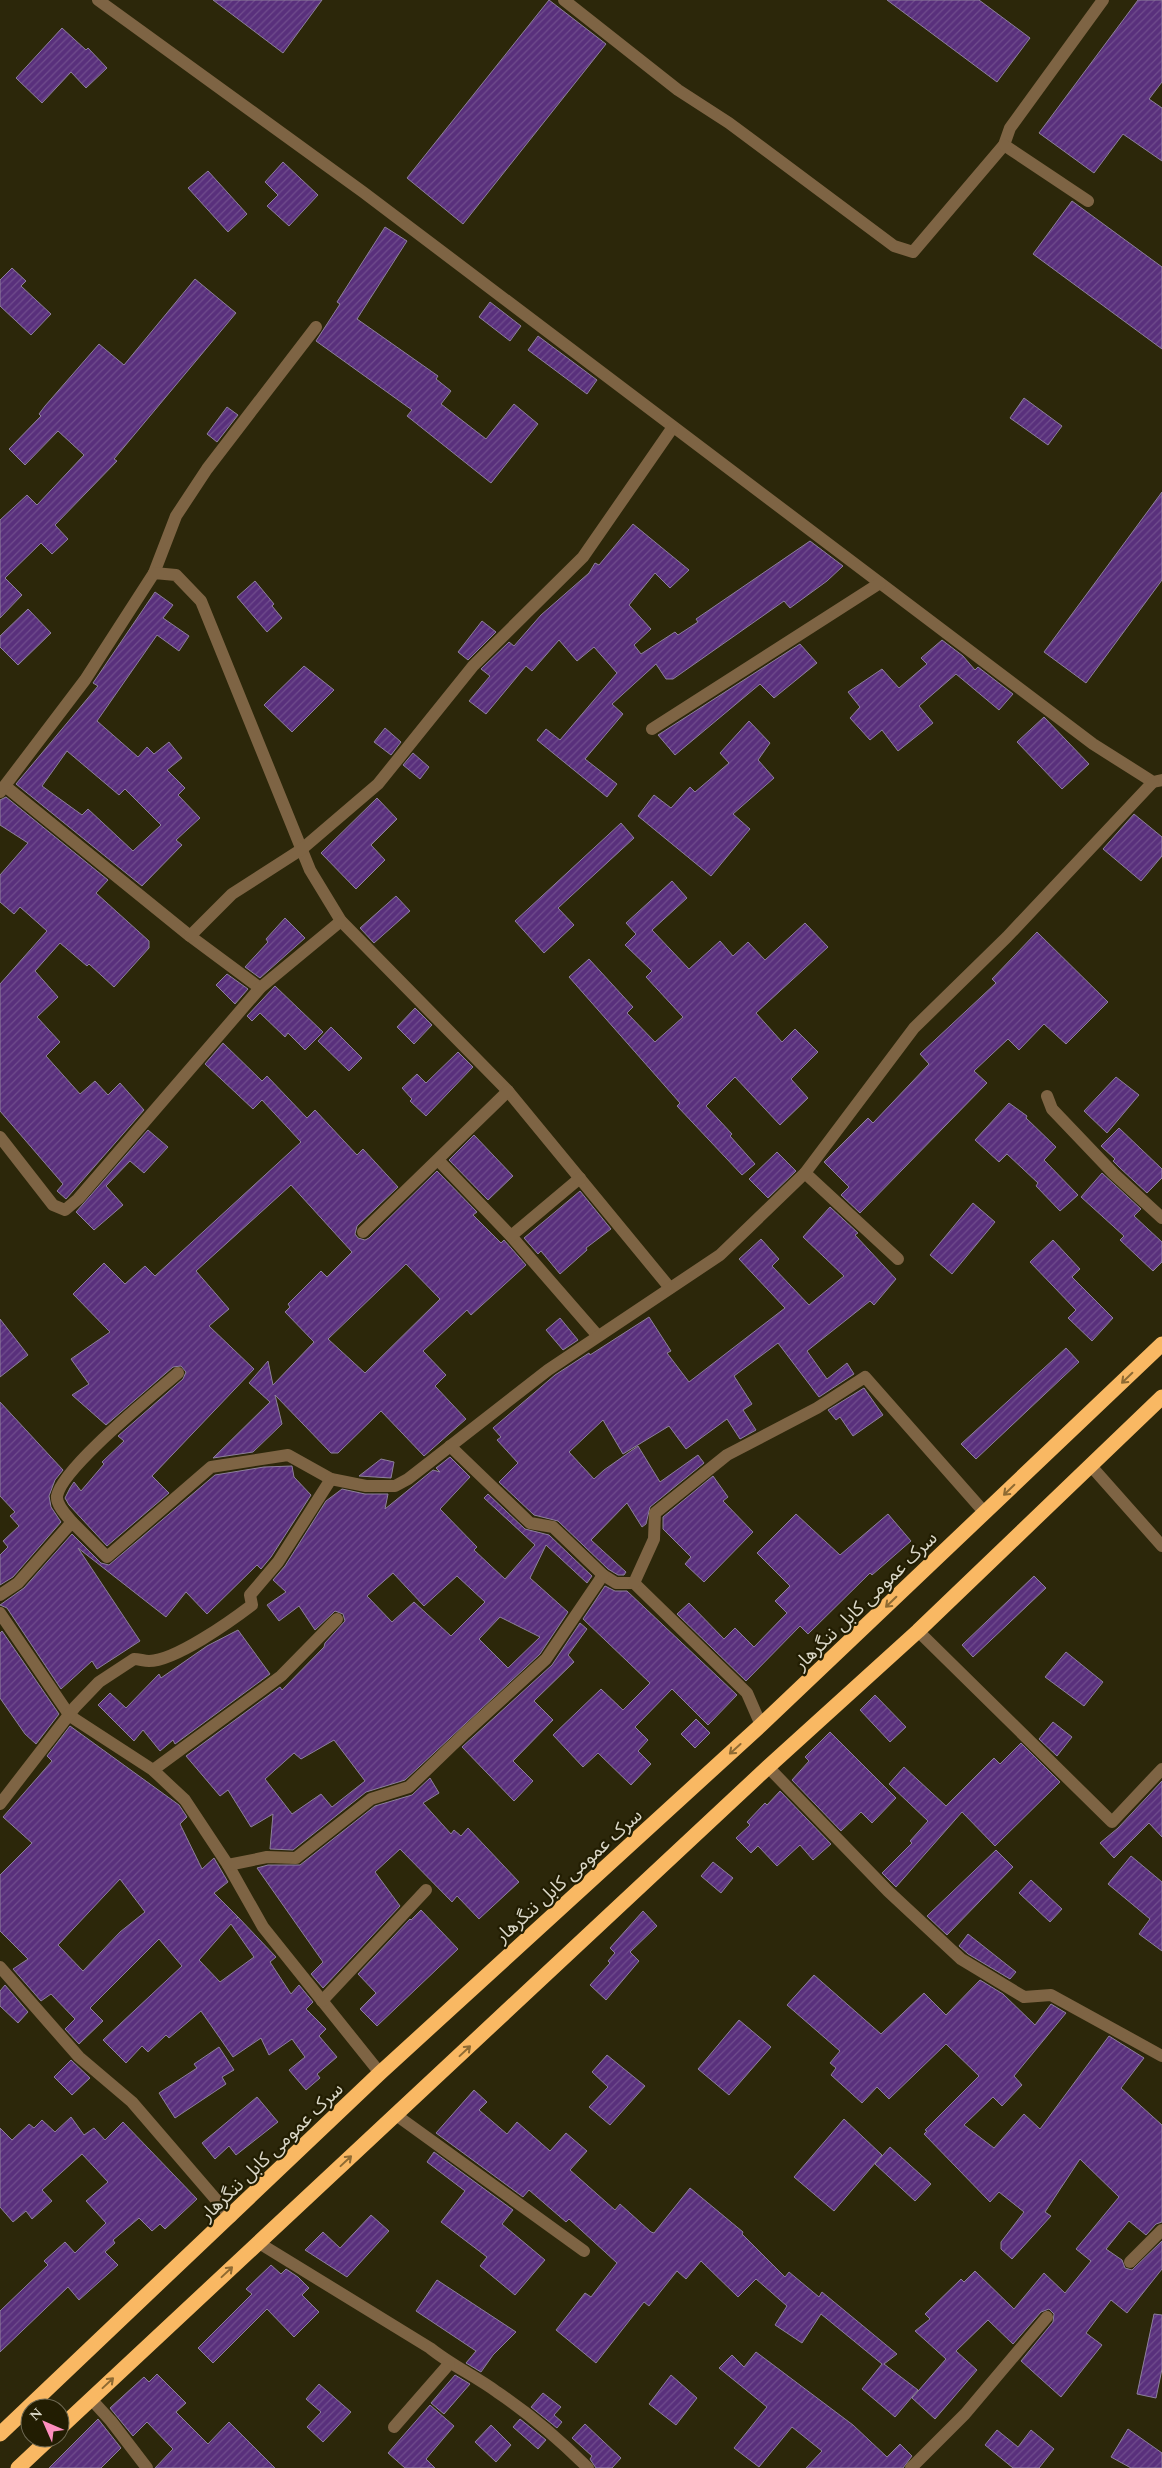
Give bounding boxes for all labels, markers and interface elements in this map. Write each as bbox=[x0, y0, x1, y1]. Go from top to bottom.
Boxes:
one-way arrow bbox=[1120, 1372, 1133, 1384]
one-way arrow bbox=[1003, 1484, 1015, 1496]
street label: سرک عمومی کابل ننگرهار bbox=[787, 1525, 944, 1678]
one-way arrow bbox=[885, 1596, 897, 1608]
one-way arrow bbox=[728, 1744, 741, 1755]
street label: سرک عمومی کابل ننگرهار bbox=[488, 1802, 649, 1951]
one-way arrow bbox=[458, 2045, 471, 2057]
street label: سرک عمومی کابل ننگرهار bbox=[193, 2076, 350, 2229]
one-way arrow bbox=[340, 2155, 352, 2167]
one-way arrow bbox=[221, 2266, 234, 2278]
one-way arrow bbox=[102, 2377, 115, 2389]
north arrow bbox=[20, 2398, 70, 2448]
text: N bbox=[25, 2403, 48, 2426]

